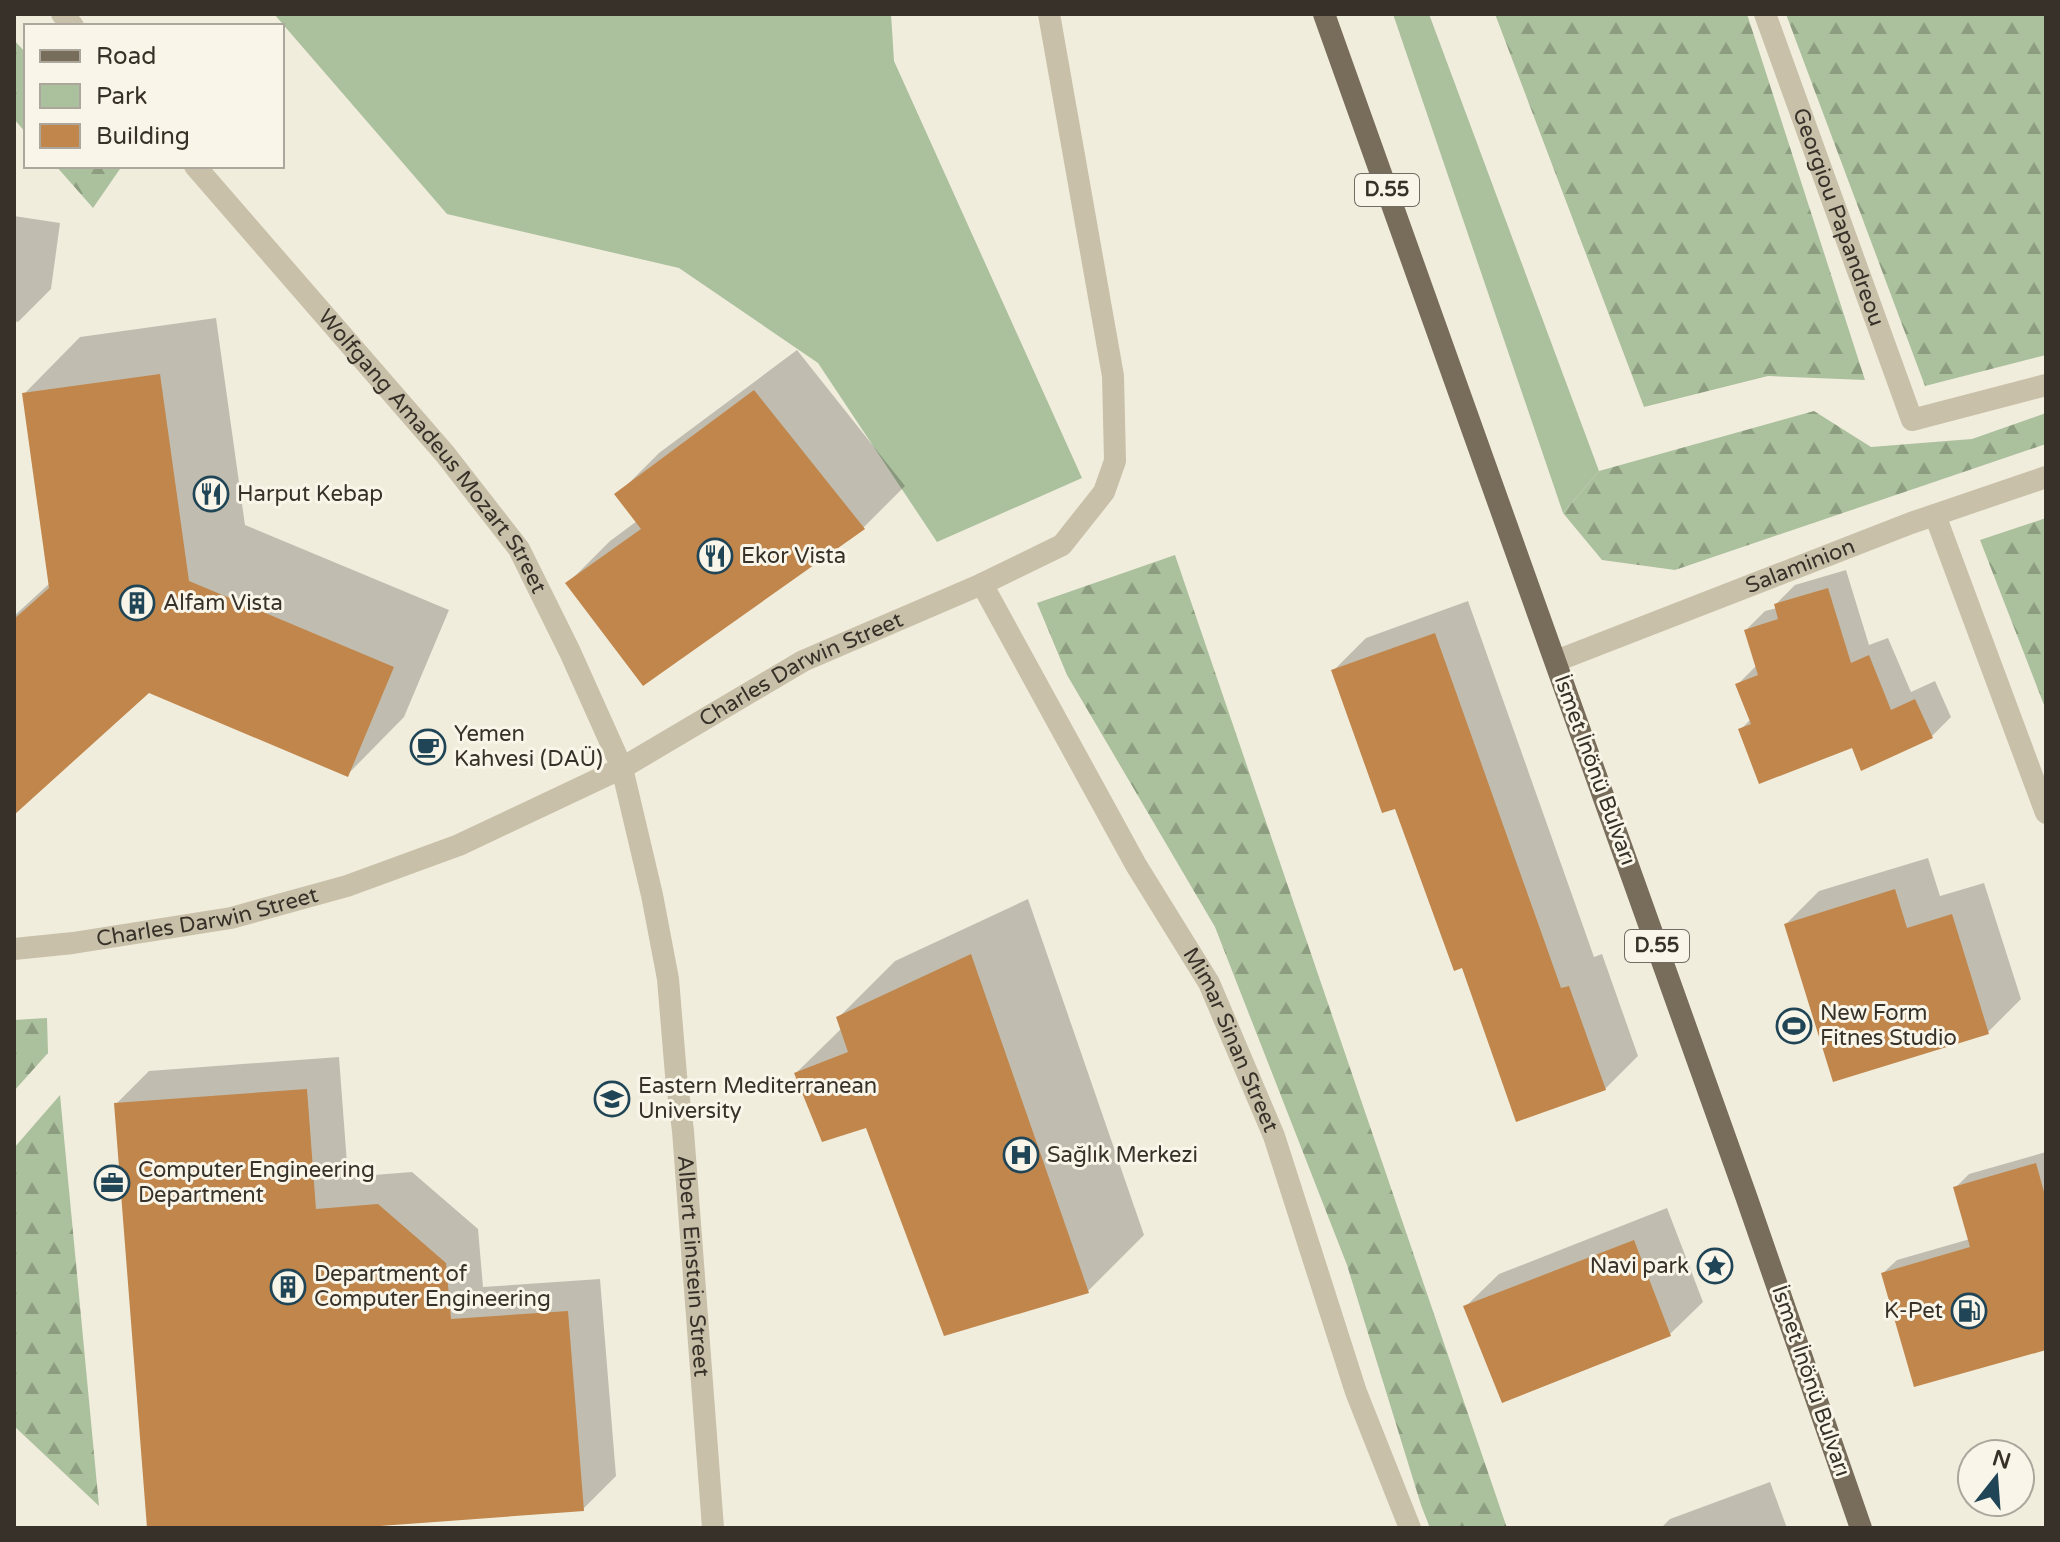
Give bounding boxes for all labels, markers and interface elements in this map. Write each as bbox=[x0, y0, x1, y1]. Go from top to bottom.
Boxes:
legend bbox=[24, 24, 284, 168]
text: Road bbox=[96, 42, 156, 71]
text: Park bbox=[96, 82, 147, 111]
street label: Georgiou Papandreou bbox=[1787, 105, 1890, 330]
text: Building bbox=[96, 122, 190, 151]
road number: D.55 bbox=[1355, 174, 1419, 206]
street label: Wolfgang Amadeus Mozart Street bbox=[313, 304, 552, 598]
restaurant icon: Harput Kebap bbox=[192, 475, 230, 513]
place label: Harput Kebap bbox=[237, 481, 383, 507]
street label: Salaminion bbox=[1742, 533, 1859, 599]
restaurant icon: Ekor Vista bbox=[696, 537, 734, 575]
place label: Ekor Vista bbox=[741, 543, 846, 569]
building icon: Alfam Vista bbox=[118, 584, 156, 622]
place label: Alfam Vista bbox=[163, 590, 283, 616]
street label: Charles Darwin Street bbox=[695, 607, 907, 732]
street label: İsmet İnönü Bulvarı bbox=[1549, 671, 1641, 869]
place label: Yemen Kahvesi (DAÜ) bbox=[454, 721, 603, 772]
cafe icon: Yemen Kahvesi (DAÜ) bbox=[409, 728, 447, 766]
street label: Charles Darwin Street bbox=[94, 882, 321, 952]
road number: D.55 bbox=[1625, 930, 1689, 962]
street label: Mimar Sinan Street bbox=[1177, 943, 1284, 1136]
place label: New Form Fitnes Studio bbox=[1820, 1000, 1957, 1051]
sports icon: New Form Fitnes Studio bbox=[1775, 1007, 1813, 1045]
place label: Eastern Mediterranean University bbox=[638, 1073, 877, 1124]
school or university icon: Eastern Mediterranean University bbox=[593, 1080, 631, 1118]
hospital icon: Sağlık Merkezi bbox=[1002, 1136, 1040, 1174]
place label: Sağlık Merkezi bbox=[1047, 1142, 1198, 1168]
street label: Albert Einstein Street bbox=[672, 1154, 715, 1378]
place label: Computer Engineering Department bbox=[138, 1157, 375, 1208]
office icon: Computer Engineering Department bbox=[93, 1164, 131, 1202]
place icon: Navi park bbox=[1696, 1247, 1734, 1285]
place label: Navi park bbox=[1590, 1253, 1689, 1279]
place label: Department of Computer Engineering bbox=[314, 1261, 551, 1312]
building icon: Department of Computer Engineering bbox=[269, 1268, 307, 1306]
street label: İsmet İnönü Bulvarı bbox=[1766, 1282, 1856, 1480]
fuel station icon: K-Pet bbox=[1950, 1292, 1988, 1330]
place label: K-Pet bbox=[1884, 1298, 1943, 1324]
north arrow bbox=[1956, 1438, 2036, 1518]
text: N bbox=[1989, 1445, 2014, 1475]

